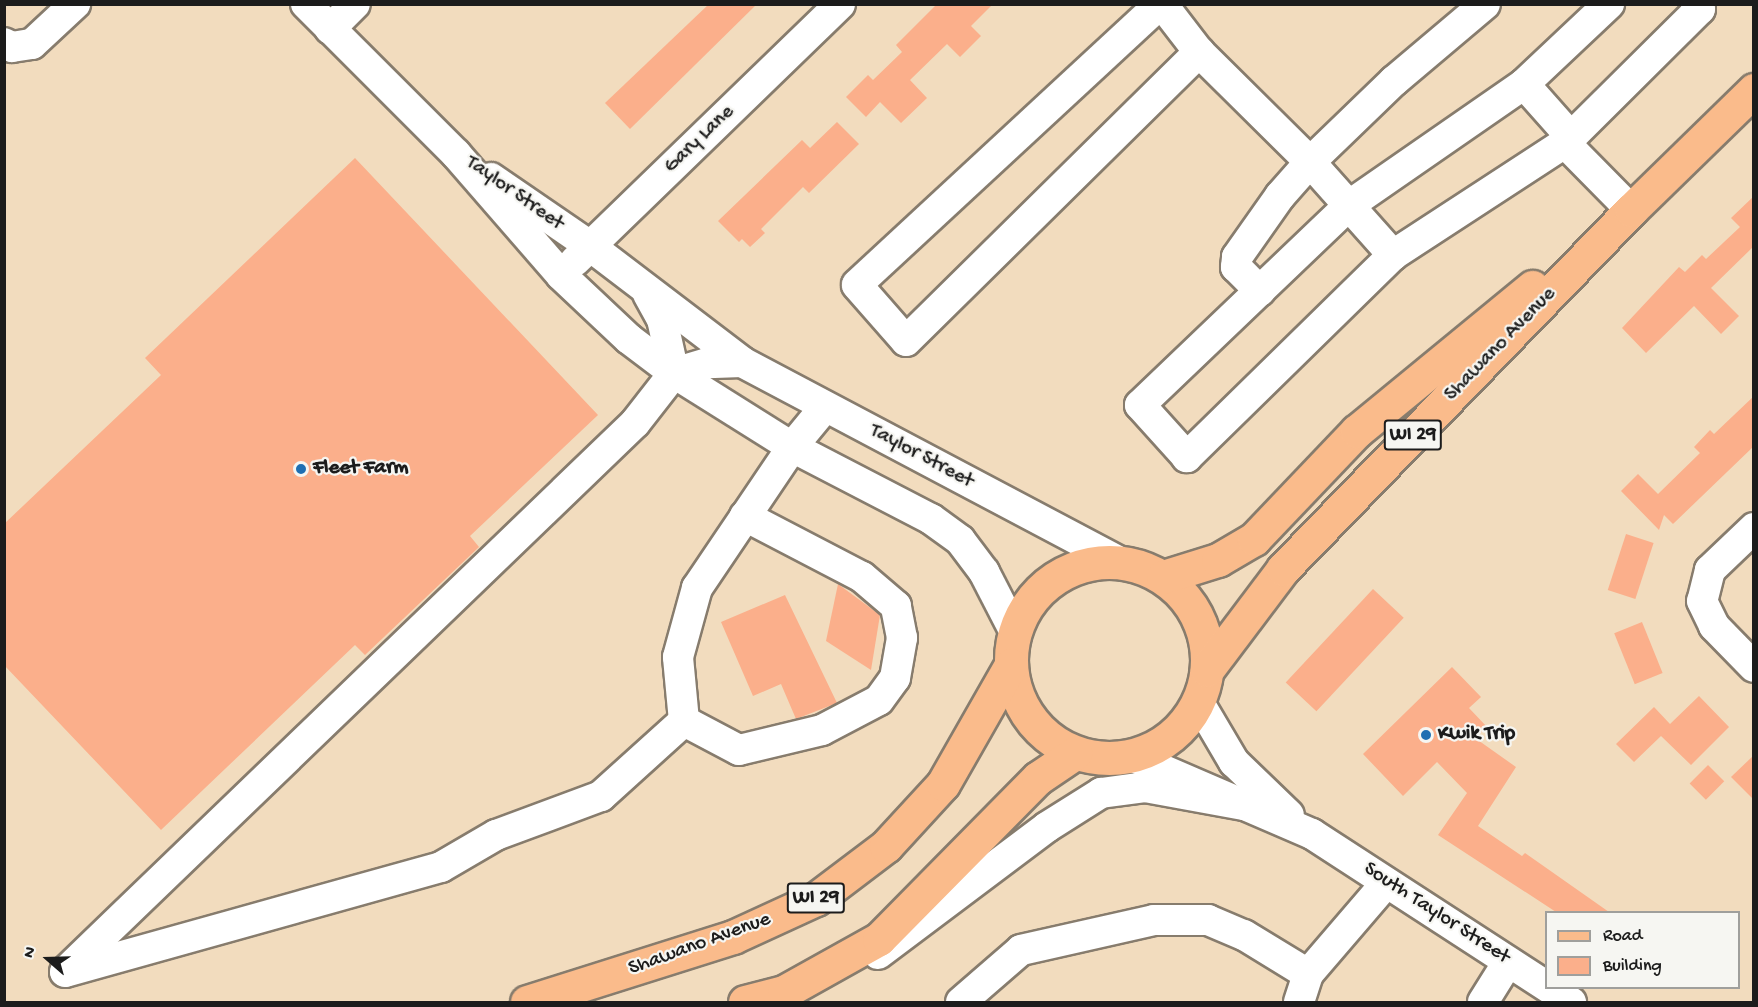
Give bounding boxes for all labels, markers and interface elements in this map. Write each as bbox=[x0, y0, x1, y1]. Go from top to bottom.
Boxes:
street label: Gary Lane bbox=[660, 100, 740, 180]
street label: Taylor Street bbox=[460, 151, 568, 237]
street label: Shawano Avenue bbox=[1440, 282, 1562, 408]
road number: WI 29 bbox=[1383, 418, 1443, 452]
street label: Taylor Street bbox=[865, 419, 977, 495]
place label: Fleet Farm bbox=[313, 456, 408, 482]
marker: Fleet Farm bbox=[294, 462, 308, 476]
place label: Kwik Trip bbox=[1438, 722, 1515, 748]
marker: Kwik Trip bbox=[1419, 728, 1433, 742]
street label: South Taylor Street bbox=[1358, 857, 1514, 971]
road number: WI 29 bbox=[786, 881, 846, 915]
street label: Shawano Avenue bbox=[625, 908, 775, 982]
legend bbox=[1545, 911, 1740, 989]
text: Road bbox=[1603, 926, 1642, 947]
north arrow bbox=[18, 929, 78, 989]
text: N bbox=[20, 945, 41, 961]
text: Building bbox=[1603, 956, 1662, 977]

